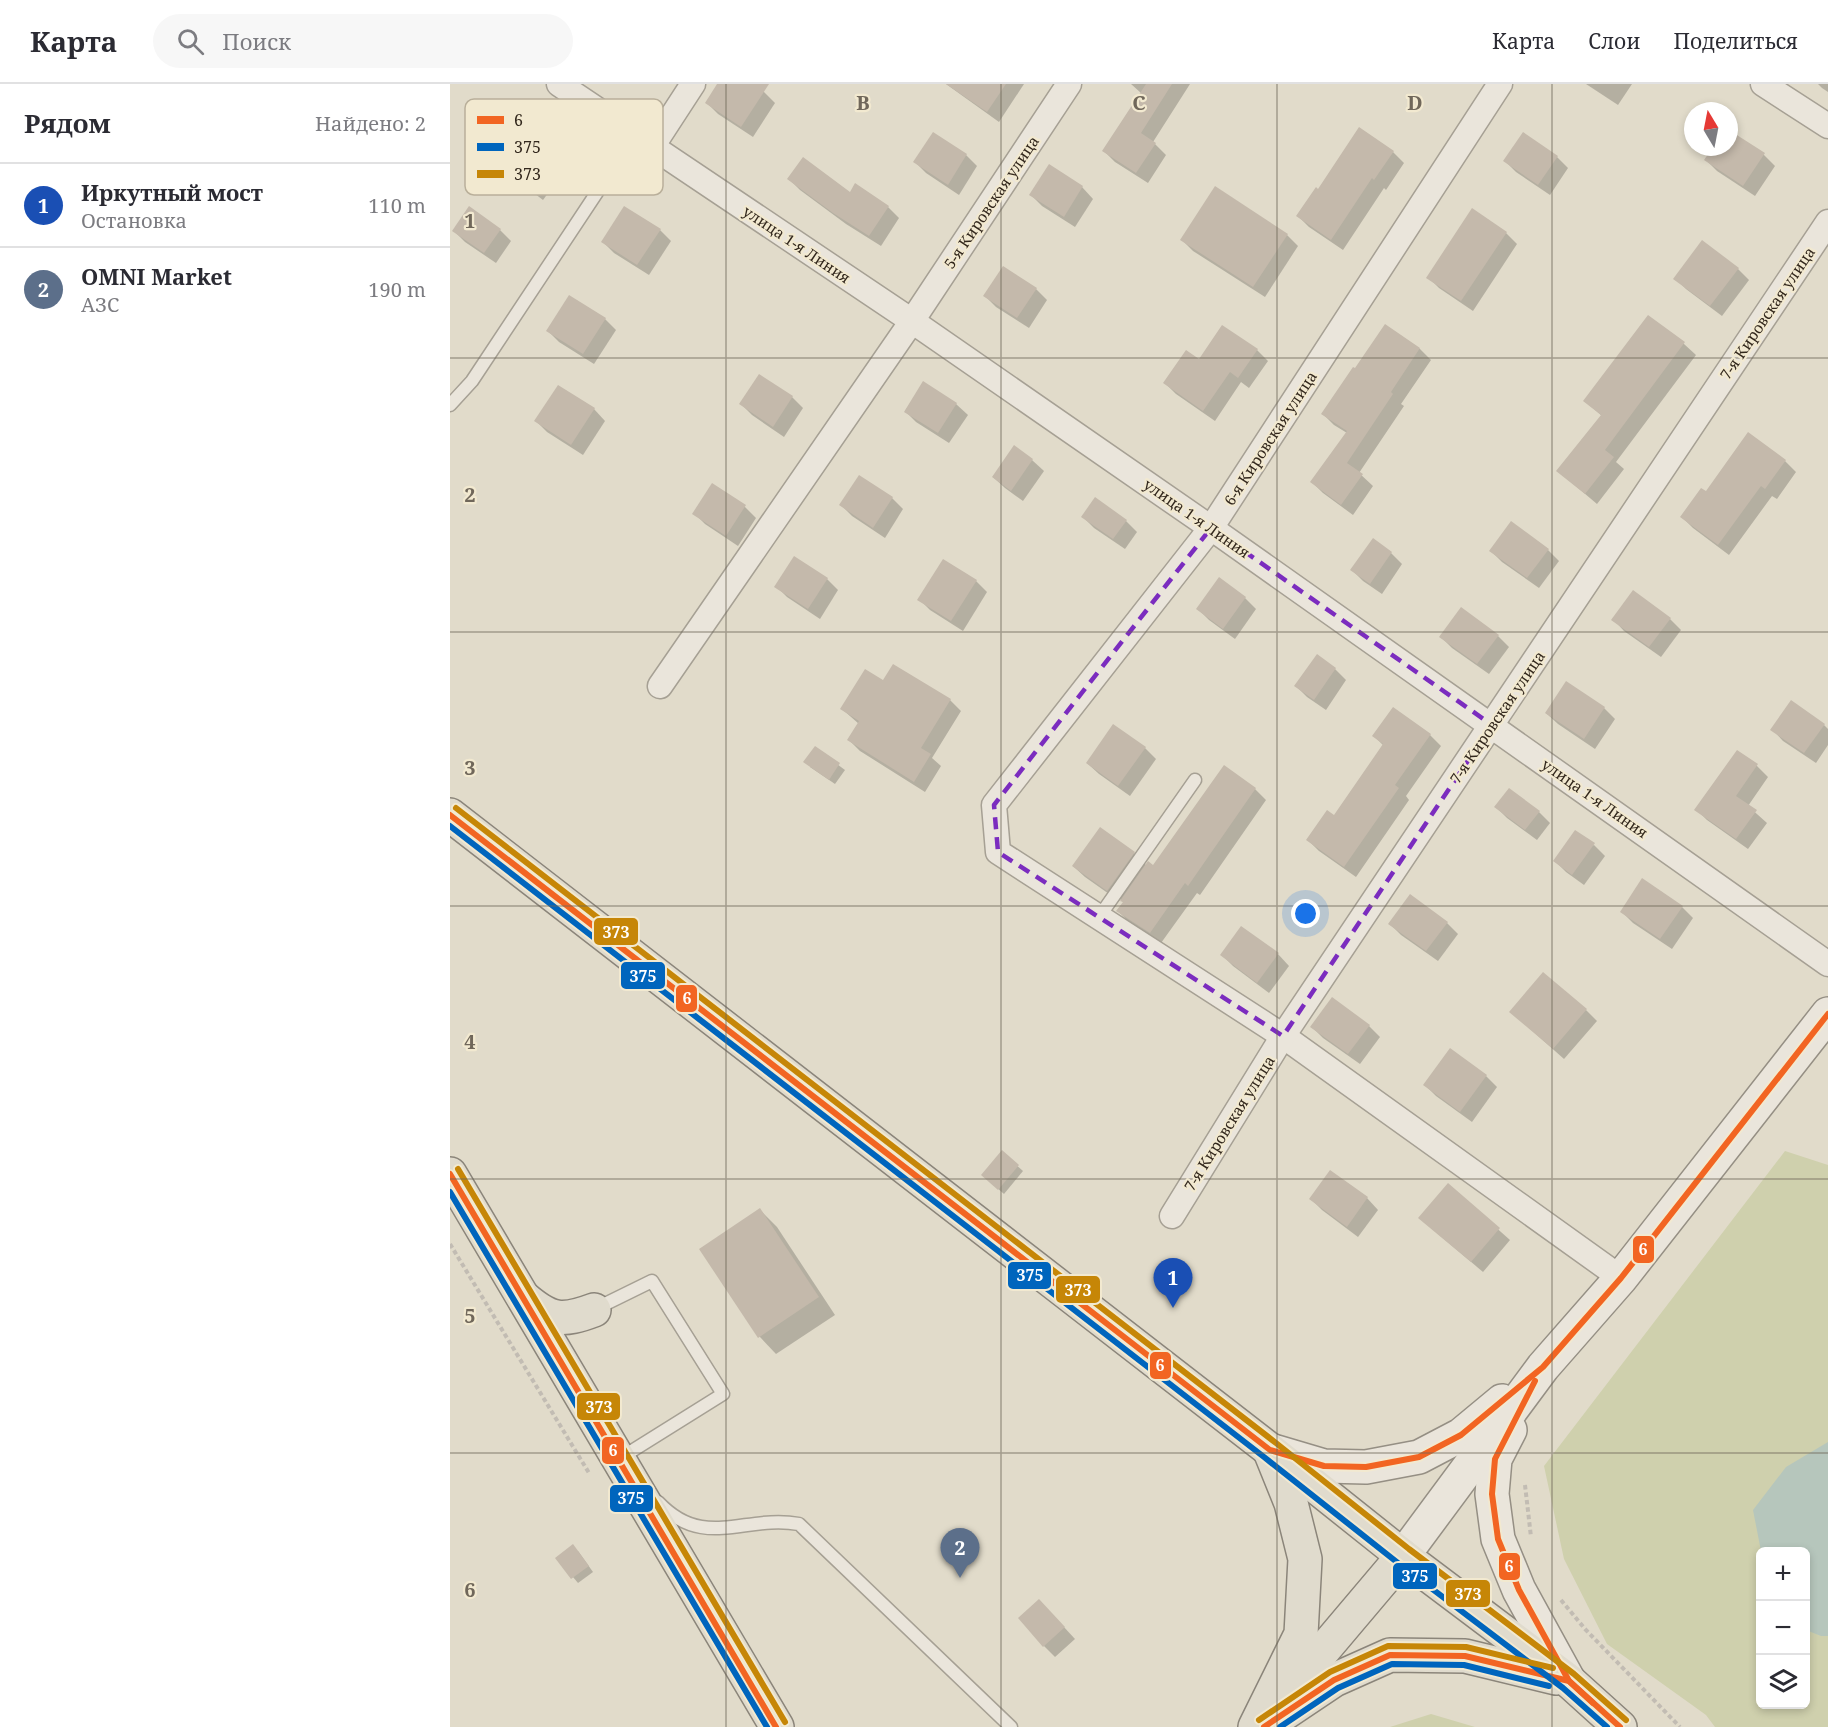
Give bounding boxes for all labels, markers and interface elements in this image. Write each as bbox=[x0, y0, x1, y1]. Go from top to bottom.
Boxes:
search box bbox=[153, 14, 573, 68]
text: Карта bbox=[30, 22, 117, 60]
icon: search bbox=[174, 25, 207, 58]
text: Поиск bbox=[222, 26, 291, 56]
text: Карта bbox=[1492, 27, 1555, 55]
text: Слои bbox=[1588, 27, 1640, 55]
text: Поделиться bbox=[1673, 27, 1798, 55]
text: B bbox=[856, 89, 870, 116]
text: C bbox=[1132, 89, 1146, 116]
text: D bbox=[1407, 89, 1423, 116]
legend bbox=[465, 99, 663, 195]
north arrow bbox=[1684, 102, 1738, 156]
text: Рядом bbox=[24, 105, 111, 141]
text: 6 bbox=[514, 109, 523, 131]
text: Найдено: 2 bbox=[315, 110, 426, 137]
street label: 5-я Кировская улица bbox=[939, 132, 1043, 272]
text: 375 bbox=[514, 136, 541, 158]
text: 373 bbox=[514, 163, 541, 185]
text: Иркутный мост bbox=[81, 177, 263, 207]
text: 1 bbox=[38, 192, 49, 219]
text: 110 m bbox=[368, 192, 426, 219]
street label: улица 1-я Линия bbox=[739, 201, 855, 287]
text: Остановка bbox=[81, 207, 187, 234]
text: 1 bbox=[464, 207, 476, 234]
street label: 7-я Кировская улица bbox=[1715, 243, 1819, 383]
text: OMNI Market bbox=[81, 261, 232, 291]
text: 2 bbox=[38, 276, 49, 303]
text: 190 m bbox=[368, 276, 426, 303]
text: АЗС bbox=[81, 291, 119, 318]
street label: 6-я Кировская улица bbox=[1219, 367, 1321, 509]
street label: улица 1-я Линия bbox=[1140, 474, 1254, 562]
text: 2 bbox=[464, 481, 476, 508]
street label: 7-я Кировская улица bbox=[1445, 647, 1549, 787]
text: 3 bbox=[464, 754, 476, 781]
street label: улица 1-я Линия bbox=[1538, 754, 1652, 842]
your location bbox=[1291, 899, 1320, 928]
line badge: 373 bbox=[593, 917, 639, 946]
text: 373 bbox=[602, 921, 630, 943]
line badge: 375 bbox=[620, 961, 666, 990]
text: 375 bbox=[629, 965, 657, 987]
line badge: 6 bbox=[675, 984, 698, 1013]
text: 6 bbox=[682, 987, 692, 1009]
text: 4 bbox=[464, 1028, 476, 1055]
street label: 7-я Кировская улица bbox=[1179, 1051, 1279, 1195]
line badge: 6 bbox=[1632, 1235, 1655, 1264]
text: 6 bbox=[1638, 1238, 1648, 1260]
pin: 1 bbox=[1154, 1258, 1192, 1308]
line badge: 375 bbox=[1007, 1261, 1052, 1290]
text: 375 bbox=[1016, 1264, 1044, 1286]
line badge: 373 bbox=[1055, 1275, 1101, 1304]
text: 373 bbox=[1064, 1279, 1092, 1301]
text: 5 bbox=[464, 1302, 476, 1329]
line badge: 6 bbox=[1149, 1351, 1172, 1380]
text: 6 bbox=[1155, 1354, 1165, 1376]
line badge: 373 bbox=[576, 1392, 621, 1421]
text: 373 bbox=[585, 1396, 613, 1418]
line badge: 6 bbox=[601, 1436, 625, 1465]
text: 6 bbox=[608, 1439, 618, 1461]
line badge: 375 bbox=[609, 1484, 654, 1513]
text: 375 bbox=[617, 1487, 645, 1509]
pin: 2 bbox=[940, 1528, 980, 1578]
map controls bbox=[1756, 1547, 1810, 1709]
button: + bbox=[1756, 1547, 1810, 1601]
line badge: 6 bbox=[1498, 1552, 1521, 1581]
text: 6 bbox=[1504, 1555, 1514, 1577]
line badge: 375 bbox=[1392, 1562, 1438, 1590]
text: 375 bbox=[1401, 1565, 1429, 1587]
text: 6 bbox=[464, 1576, 476, 1603]
line badge: 373 bbox=[1445, 1579, 1491, 1608]
text: 373 bbox=[1454, 1583, 1482, 1605]
button: − bbox=[1756, 1601, 1810, 1655]
button: layers bbox=[1756, 1655, 1810, 1709]

